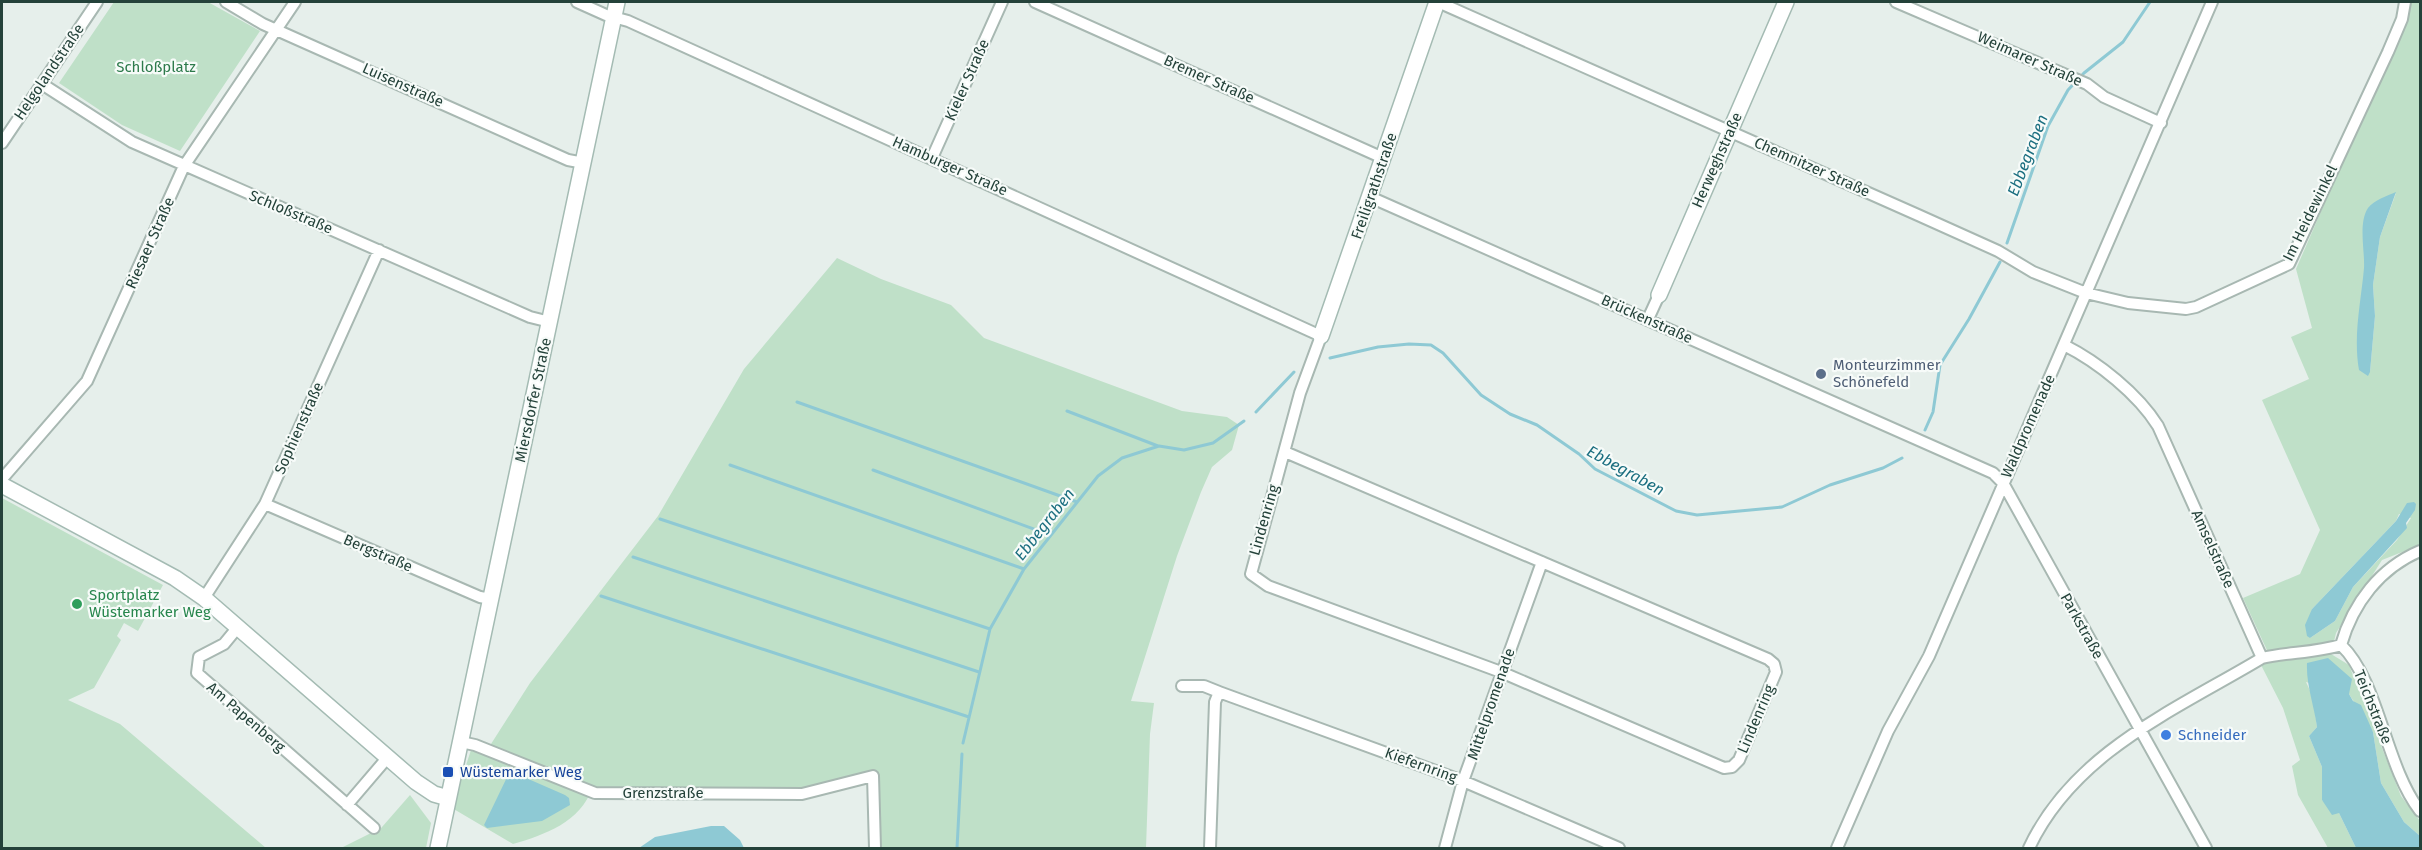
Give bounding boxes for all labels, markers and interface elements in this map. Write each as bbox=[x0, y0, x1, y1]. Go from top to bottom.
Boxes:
street label: Helgolandstraße bbox=[10, 20, 88, 124]
street label: Weimarer Straße bbox=[1975, 28, 2085, 90]
street label: Kieler Straße bbox=[941, 36, 993, 124]
street label: Bremer Straße bbox=[1161, 51, 1257, 107]
park label: Schloßplatz bbox=[116, 58, 196, 76]
street label: Luisenstraße bbox=[360, 59, 446, 111]
street label: Herweghstraße bbox=[1688, 109, 1746, 211]
water label: Ebbegraben bbox=[2003, 112, 2052, 199]
street label: Freiligrathstraße bbox=[1347, 130, 1401, 242]
street label: Hamburger Straße bbox=[890, 133, 1010, 199]
street label: Chemnitzer Straße bbox=[1751, 133, 1873, 201]
street label: Im Heidewinkel bbox=[2279, 161, 2341, 264]
street label: Schloßstraße bbox=[247, 186, 335, 238]
street label: Riesaer Straße bbox=[122, 194, 178, 292]
street label: Brückenstraße bbox=[1598, 291, 1696, 347]
street label: Miersdorfer Straße bbox=[511, 336, 555, 464]
place label: Monteurzimmer Schönefeld bbox=[1833, 356, 1941, 391]
marker: Monteurzimmer Schönefeld bbox=[1814, 367, 1828, 381]
street label: Waldpromenade bbox=[1997, 371, 2059, 481]
street label: Sophienstraße bbox=[271, 379, 327, 477]
water label: Ebbegraben bbox=[1584, 441, 1668, 500]
street label: Lindenring bbox=[1245, 482, 1283, 558]
water label: Ebbegraben bbox=[1010, 485, 1078, 564]
street label: Amselstraße bbox=[2188, 507, 2238, 591]
street label: Bergstraße bbox=[341, 530, 415, 576]
place label: Sportplatz Wüstemarker Weg bbox=[89, 586, 211, 621]
street label: Parkstraße bbox=[2057, 590, 2107, 662]
marker: Sportplatz Wüstemarker Weg bbox=[70, 597, 84, 611]
street label: Mittelpromenade bbox=[1463, 646, 1519, 762]
street label: Teichstraße bbox=[2350, 667, 2396, 747]
street label: Am Papenberg bbox=[203, 678, 289, 756]
street label: Lindenring bbox=[1733, 682, 1779, 756]
place label: Schneider bbox=[2178, 726, 2246, 744]
marker: Schneider bbox=[2159, 728, 2173, 742]
street label: Kiefernring bbox=[1382, 744, 1460, 786]
place label: Wüstemarker Weg bbox=[460, 763, 582, 781]
marker: Wüstemarker Weg bbox=[441, 765, 455, 779]
street label: Grenzstraße bbox=[622, 784, 704, 802]

